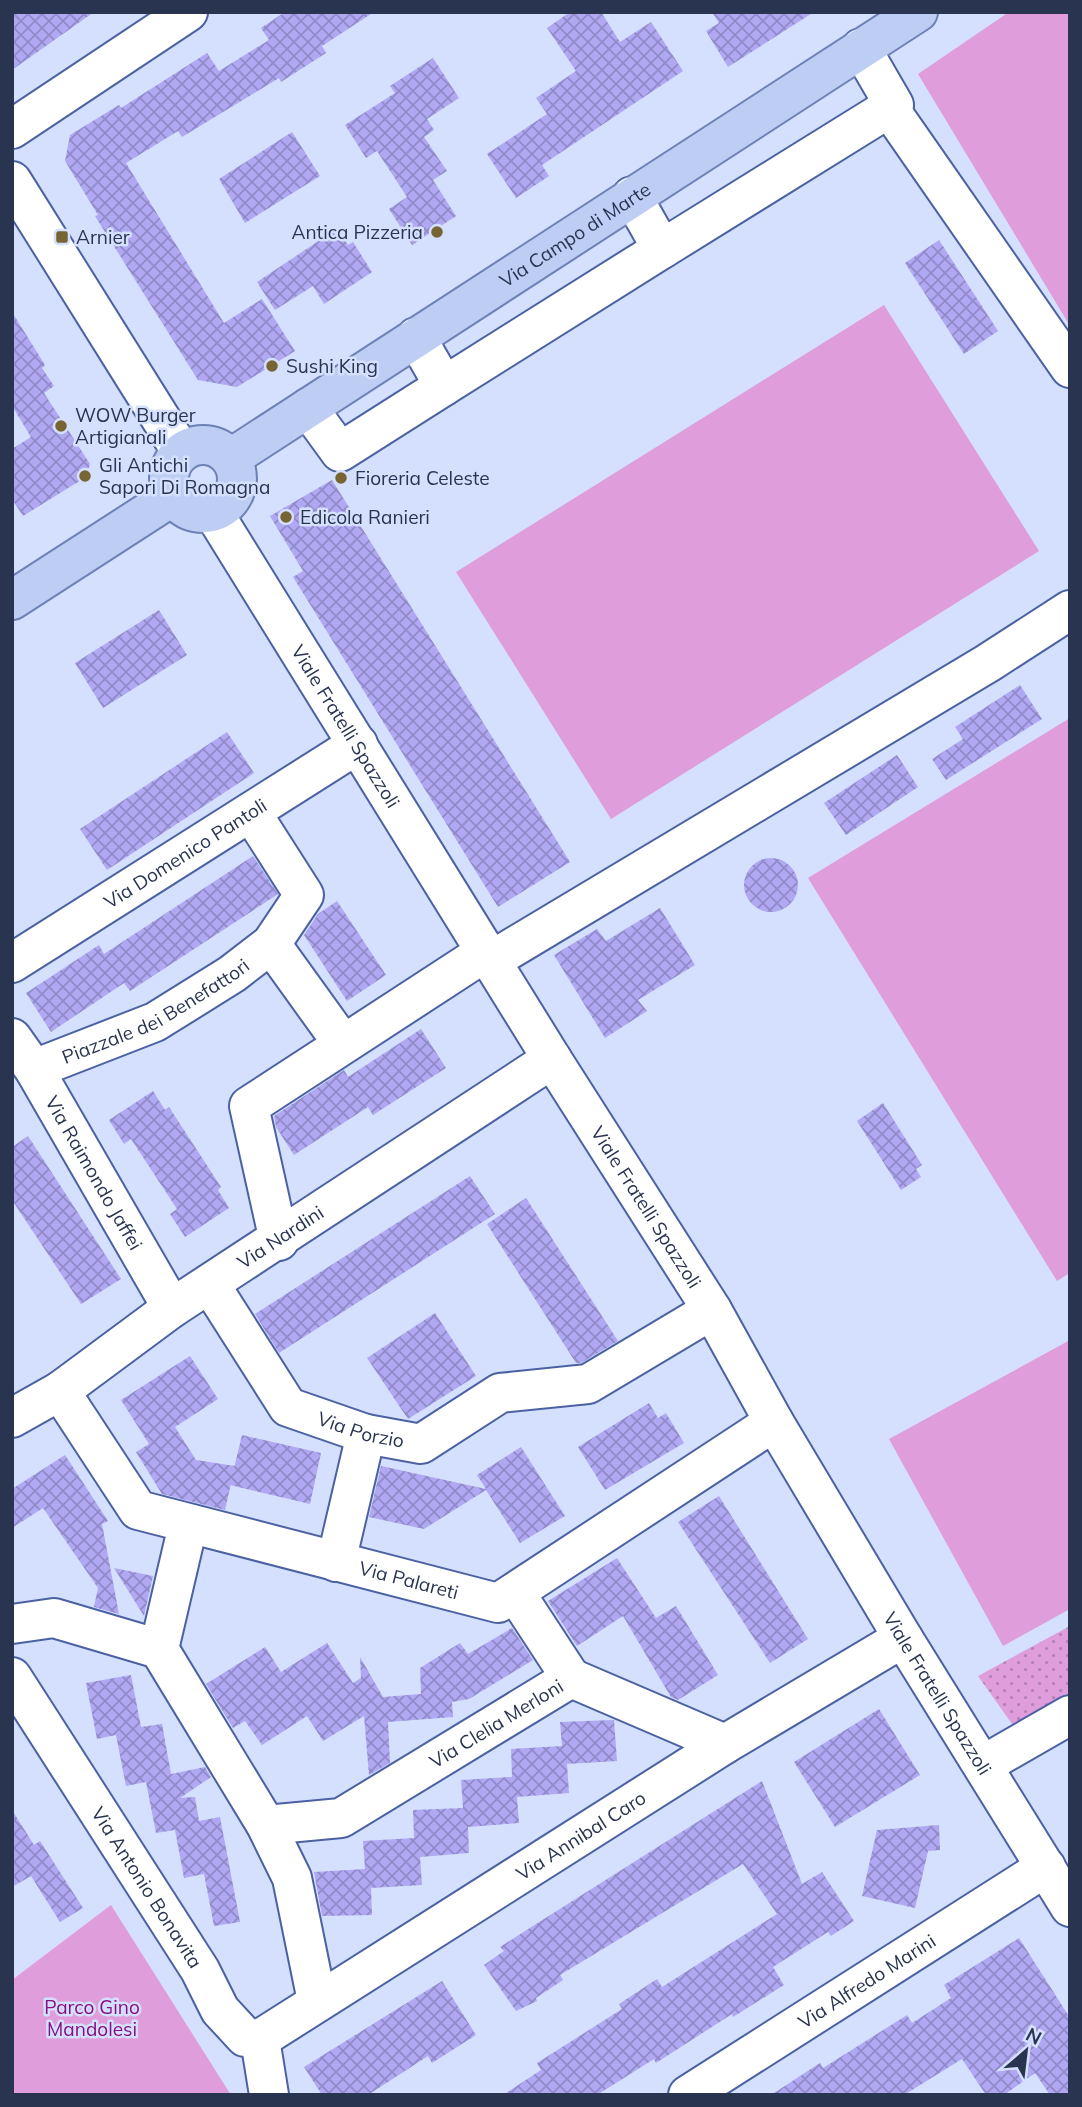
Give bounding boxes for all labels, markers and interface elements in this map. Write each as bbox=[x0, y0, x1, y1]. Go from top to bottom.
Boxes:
street label: Via Campo di Marte bbox=[495, 177, 655, 292]
place label: Antica Pizzeria bbox=[291, 220, 423, 244]
marker: Antica Pizzeria bbox=[429, 224, 445, 240]
place label: Arnier bbox=[76, 225, 130, 249]
marker: Arnier bbox=[54, 229, 70, 245]
place label: Sushi King bbox=[286, 354, 378, 378]
marker: Sushi King bbox=[264, 358, 280, 374]
place label: WOW Burger Artigianali bbox=[75, 403, 196, 449]
marker: WOW Burger Artigianali bbox=[53, 418, 69, 434]
place label: Gli Antichi Sapori Di Romagna bbox=[99, 453, 270, 499]
place label: Fioreria Celeste bbox=[355, 466, 490, 490]
marker: Gli Antichi Sapori Di Romagna bbox=[77, 468, 93, 484]
marker: Fioreria Celeste bbox=[333, 470, 349, 486]
place label: Edicola Ranieri bbox=[300, 505, 430, 529]
marker: Edicola Ranieri bbox=[278, 509, 294, 525]
street label: Viale Fratelli Spazzoli bbox=[286, 640, 405, 812]
street label: Via Domenico Pantoli bbox=[99, 793, 271, 914]
street label: Piazzale dei Benefattori bbox=[58, 953, 254, 1069]
street label: Via Raimondo Jaffei bbox=[40, 1092, 148, 1254]
street label: Viale Fratelli Spazzoli bbox=[586, 1122, 707, 1292]
street label: Via Nardini bbox=[233, 1200, 328, 1274]
street label: Via Porzio bbox=[314, 1406, 406, 1453]
street label: Via Palareti bbox=[357, 1556, 461, 1604]
street label: Viale Fratelli Spazzoli bbox=[878, 1607, 997, 1779]
street label: Via Clelia Merloni bbox=[425, 1674, 567, 1773]
street label: Via Annibal Caro bbox=[512, 1785, 650, 1885]
street label: Via Antonio Bonavita bbox=[86, 1802, 208, 1973]
street label: Via Alfredo Marini bbox=[794, 1928, 940, 2034]
park label: Parco Gino Mandolesi bbox=[44, 1995, 140, 2041]
north arrow bbox=[991, 2016, 1061, 2086]
text: N bbox=[1022, 2022, 1046, 2050]

